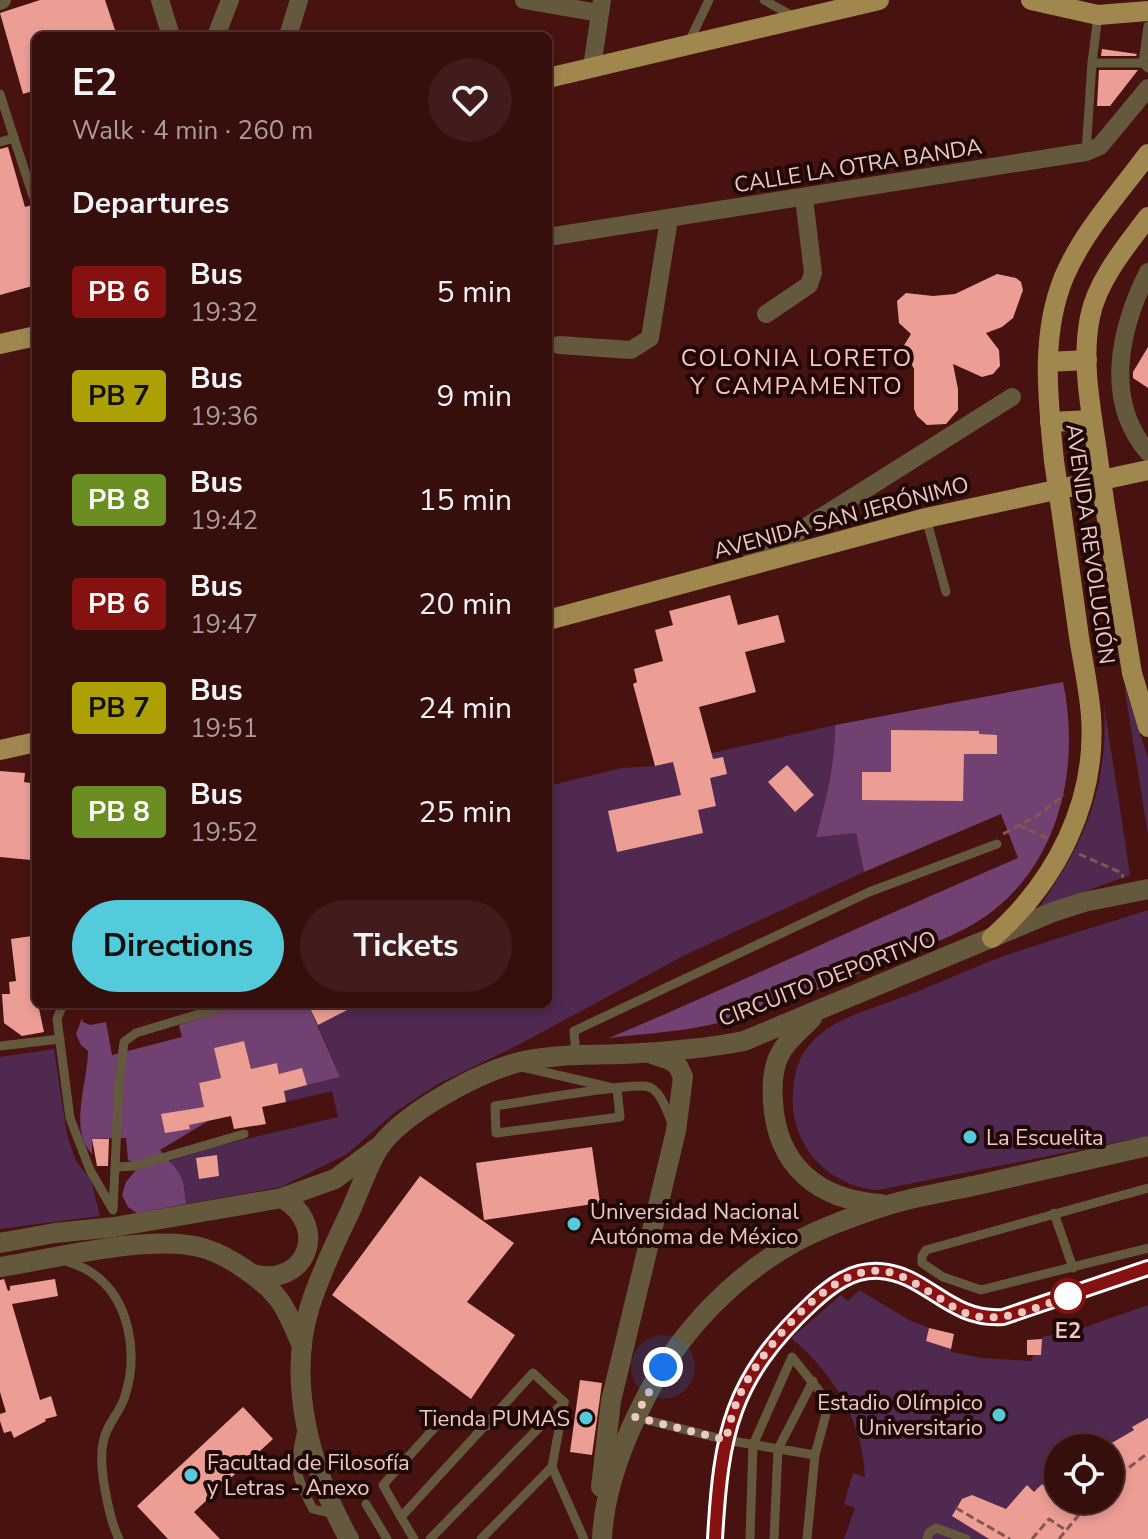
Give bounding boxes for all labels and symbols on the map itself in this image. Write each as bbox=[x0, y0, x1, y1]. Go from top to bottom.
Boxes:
street label: CALLE LA OTRA BANDA bbox=[732, 132, 984, 200]
district label: COLONIA LORETO Y CAMPAMENTO bbox=[681, 342, 913, 402]
street label: AVENIDA REVOLUCIÓN bbox=[1058, 422, 1122, 666]
street label: AVENIDA SAN JERÓNIMO bbox=[710, 469, 972, 566]
street label: CIRCUITO DEPORTIVO bbox=[714, 924, 941, 1034]
place label: La Escuelita bbox=[986, 1123, 1104, 1153]
marker: La Escuelita bbox=[961, 1128, 979, 1146]
place label: Universidad Nacional Autónoma de México bbox=[590, 1197, 800, 1252]
marker: Universidad Nacional Autónoma de México bbox=[565, 1215, 583, 1233]
marker: E2 bbox=[1051, 1279, 1085, 1313]
place label: E2 bbox=[1055, 1316, 1081, 1346]
your location bbox=[643, 1347, 683, 1387]
place label: Estadio Olímpico Universitario bbox=[817, 1388, 983, 1443]
place label: Tienda PUMAS bbox=[419, 1404, 570, 1434]
marker: Estadio Olímpico Universitario bbox=[990, 1406, 1008, 1424]
marker: Tienda PUMAS bbox=[577, 1409, 595, 1427]
place label: Facultad de Filosofía y Letras - Anexo bbox=[207, 1448, 410, 1503]
marker: Facultad de Filosofía y Letras - Anexo bbox=[182, 1466, 200, 1484]

